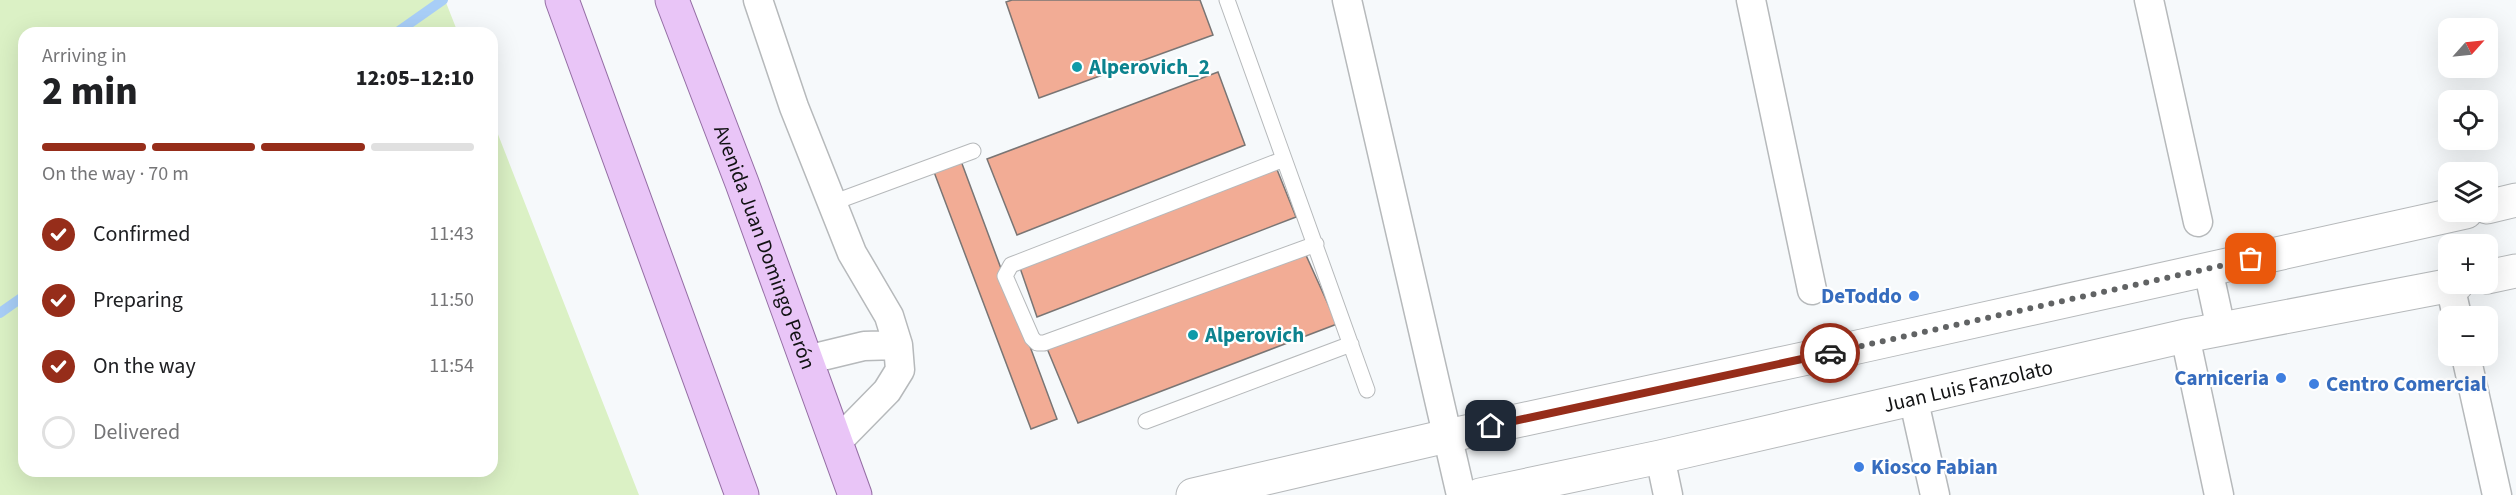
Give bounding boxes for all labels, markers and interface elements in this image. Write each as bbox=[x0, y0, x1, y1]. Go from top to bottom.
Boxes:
north arrow bbox=[2438, 18, 2498, 78]
map controls bbox=[2438, 18, 2498, 366]
text: Arriving in bbox=[42, 42, 127, 70]
place label: Alperovich_2 bbox=[1088, 52, 1210, 82]
marker: Alperovich_2 bbox=[1070, 60, 1084, 74]
text: 12:05–12:10 bbox=[356, 62, 474, 94]
text: 2 min bbox=[42, 64, 138, 120]
button: locate bbox=[2438, 90, 2498, 150]
street label: Avenida Juan Domingo Perón bbox=[706, 121, 823, 374]
text: On the way · 70 m bbox=[42, 160, 189, 188]
button: layers bbox=[2438, 162, 2498, 222]
icon: check bbox=[42, 218, 75, 251]
text: Confirmed bbox=[93, 218, 190, 250]
text: 11:43 bbox=[429, 220, 474, 248]
pin bbox=[2225, 233, 2276, 284]
button: + bbox=[2438, 234, 2498, 294]
icon: bag bbox=[2234, 242, 2267, 275]
place label: DeToddo bbox=[1821, 281, 1902, 311]
icon: check bbox=[42, 284, 75, 317]
text: Preparing bbox=[93, 284, 183, 316]
text: 11:50 bbox=[429, 286, 474, 314]
marker: DeToddo bbox=[1907, 289, 1921, 303]
button: − bbox=[2438, 306, 2498, 366]
place label: Alperovich bbox=[1204, 320, 1304, 350]
courier bbox=[1800, 323, 1860, 383]
marker: Alperovich bbox=[1186, 328, 1200, 342]
icon: car bbox=[1814, 337, 1847, 370]
icon: check bbox=[42, 350, 75, 383]
text: On the way bbox=[93, 350, 196, 382]
text: 11:54 bbox=[429, 352, 474, 380]
street label: Juan Luis Fanzolato bbox=[1880, 352, 2056, 420]
place label: Carniceria bbox=[2174, 363, 2269, 393]
place label: Centro Comercial bbox=[2326, 369, 2487, 399]
marker: Carniceria bbox=[2274, 371, 2288, 385]
marker: Centro Comercial bbox=[2307, 377, 2321, 391]
pin bbox=[1465, 400, 1516, 451]
icon: home bbox=[1474, 409, 1507, 442]
text: Delivered bbox=[93, 416, 180, 448]
place label: Kiosco Fabian bbox=[1871, 452, 1998, 482]
marker: Kiosco Fabian bbox=[1852, 460, 1866, 474]

